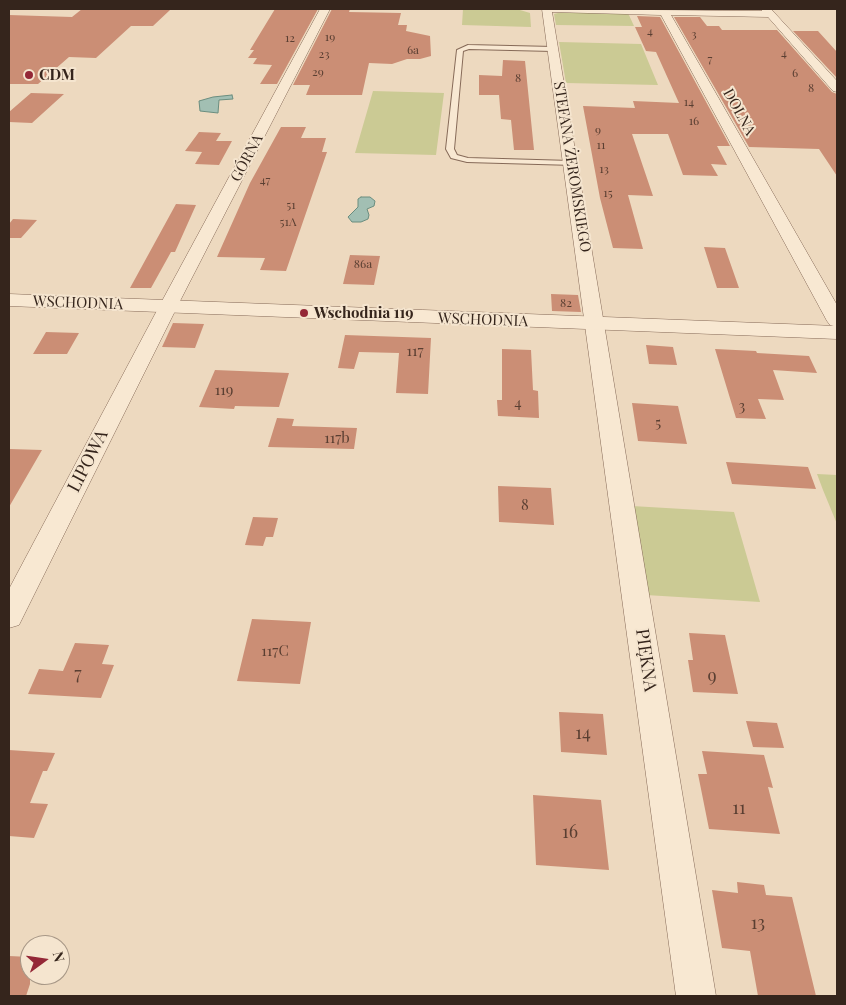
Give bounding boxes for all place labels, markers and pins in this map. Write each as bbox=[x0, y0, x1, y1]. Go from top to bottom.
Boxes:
place label: CDM bbox=[39, 66, 75, 84]
marker: CDM bbox=[23, 69, 35, 81]
place label: Wschodnia 119 bbox=[314, 304, 414, 322]
marker: Wschodnia 119 bbox=[298, 307, 310, 319]

